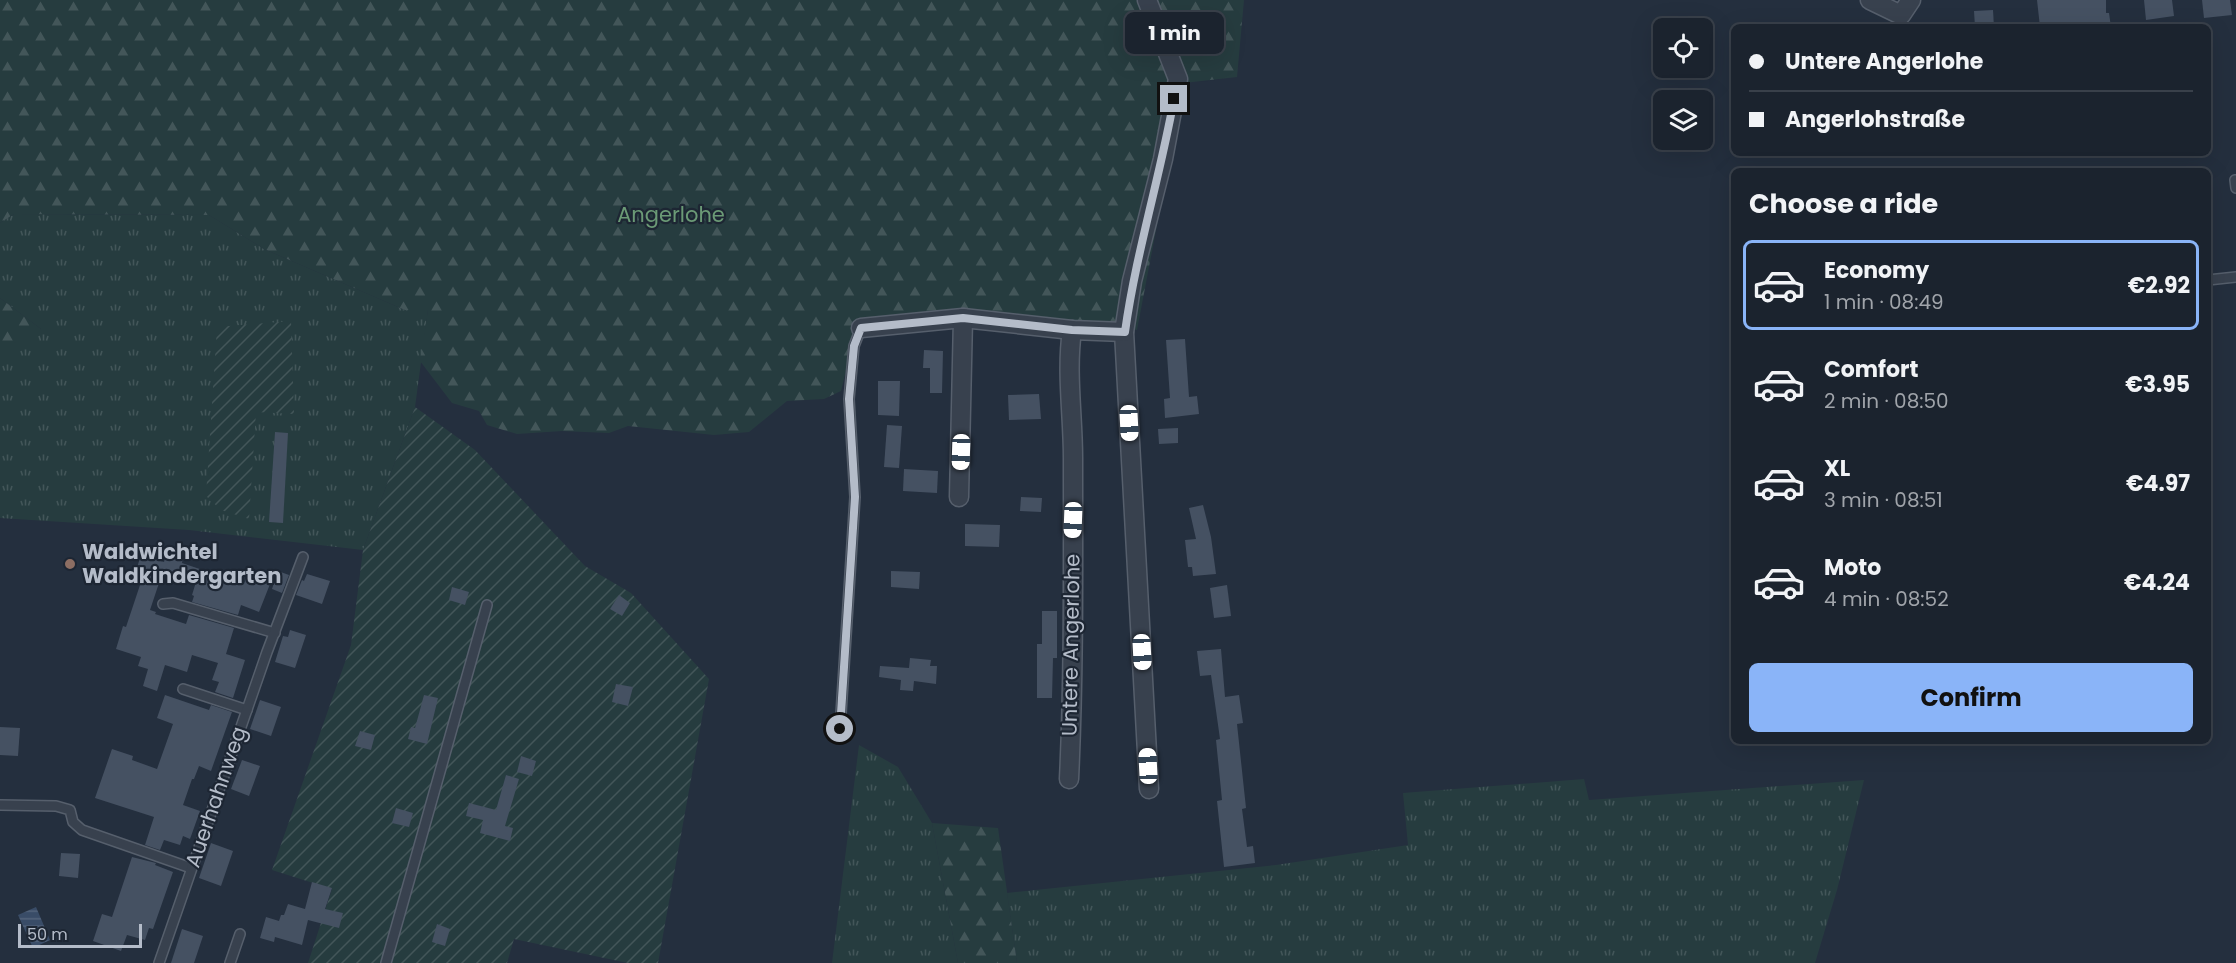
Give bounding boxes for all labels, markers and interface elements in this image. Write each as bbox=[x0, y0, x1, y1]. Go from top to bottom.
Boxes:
callout: 1 min bbox=[1124, 12, 1224, 54]
map controls bbox=[1653, 18, 1713, 150]
button: locate bbox=[1653, 18, 1713, 78]
text: 1 min bbox=[1148, 19, 1201, 47]
text: Untere Angerlohe bbox=[1785, 46, 1983, 77]
route end bbox=[1160, 85, 1187, 112]
button: layers bbox=[1653, 90, 1713, 150]
text: Angerlohstraße bbox=[1785, 104, 1965, 135]
text: Choose a ride bbox=[1749, 185, 1938, 222]
park label: Angerlohe bbox=[617, 200, 725, 229]
text: Economy bbox=[1824, 255, 1929, 286]
icon: car bbox=[1752, 258, 1806, 312]
text: €2.92 bbox=[2128, 270, 2190, 301]
text: 1 min · 08:49 bbox=[1824, 288, 1944, 316]
text: Comfort bbox=[1824, 354, 1918, 385]
icon: car bbox=[1752, 357, 1806, 411]
text: €3.95 bbox=[2125, 369, 2190, 400]
text: 2 min · 08:50 bbox=[1824, 387, 1949, 415]
car bbox=[1119, 405, 1139, 441]
car bbox=[951, 434, 971, 470]
text: XL bbox=[1824, 453, 1850, 484]
icon: car bbox=[1752, 456, 1806, 510]
text: €4.97 bbox=[2126, 468, 2190, 499]
text: 3 min · 08:51 bbox=[1824, 486, 1943, 514]
car bbox=[1063, 502, 1083, 538]
place label: Waldwichtel Waldkindergarten bbox=[82, 537, 281, 590]
text: Moto bbox=[1824, 552, 1881, 583]
street label: Untere Angerlohe bbox=[1054, 554, 1087, 736]
icon: car bbox=[1752, 555, 1806, 609]
marker: Waldwichtel Waldkindergarten bbox=[63, 557, 77, 571]
text: €4.24 bbox=[2124, 567, 2190, 598]
text: 4 min · 08:52 bbox=[1824, 585, 1949, 613]
car bbox=[1132, 634, 1152, 670]
button: Confirm bbox=[1749, 663, 2193, 732]
route start bbox=[826, 715, 853, 742]
street label: Auerhahnweg bbox=[178, 722, 253, 871]
car bbox=[1138, 748, 1158, 784]
scale bar bbox=[18, 921, 142, 948]
text: 50 m bbox=[27, 923, 68, 946]

